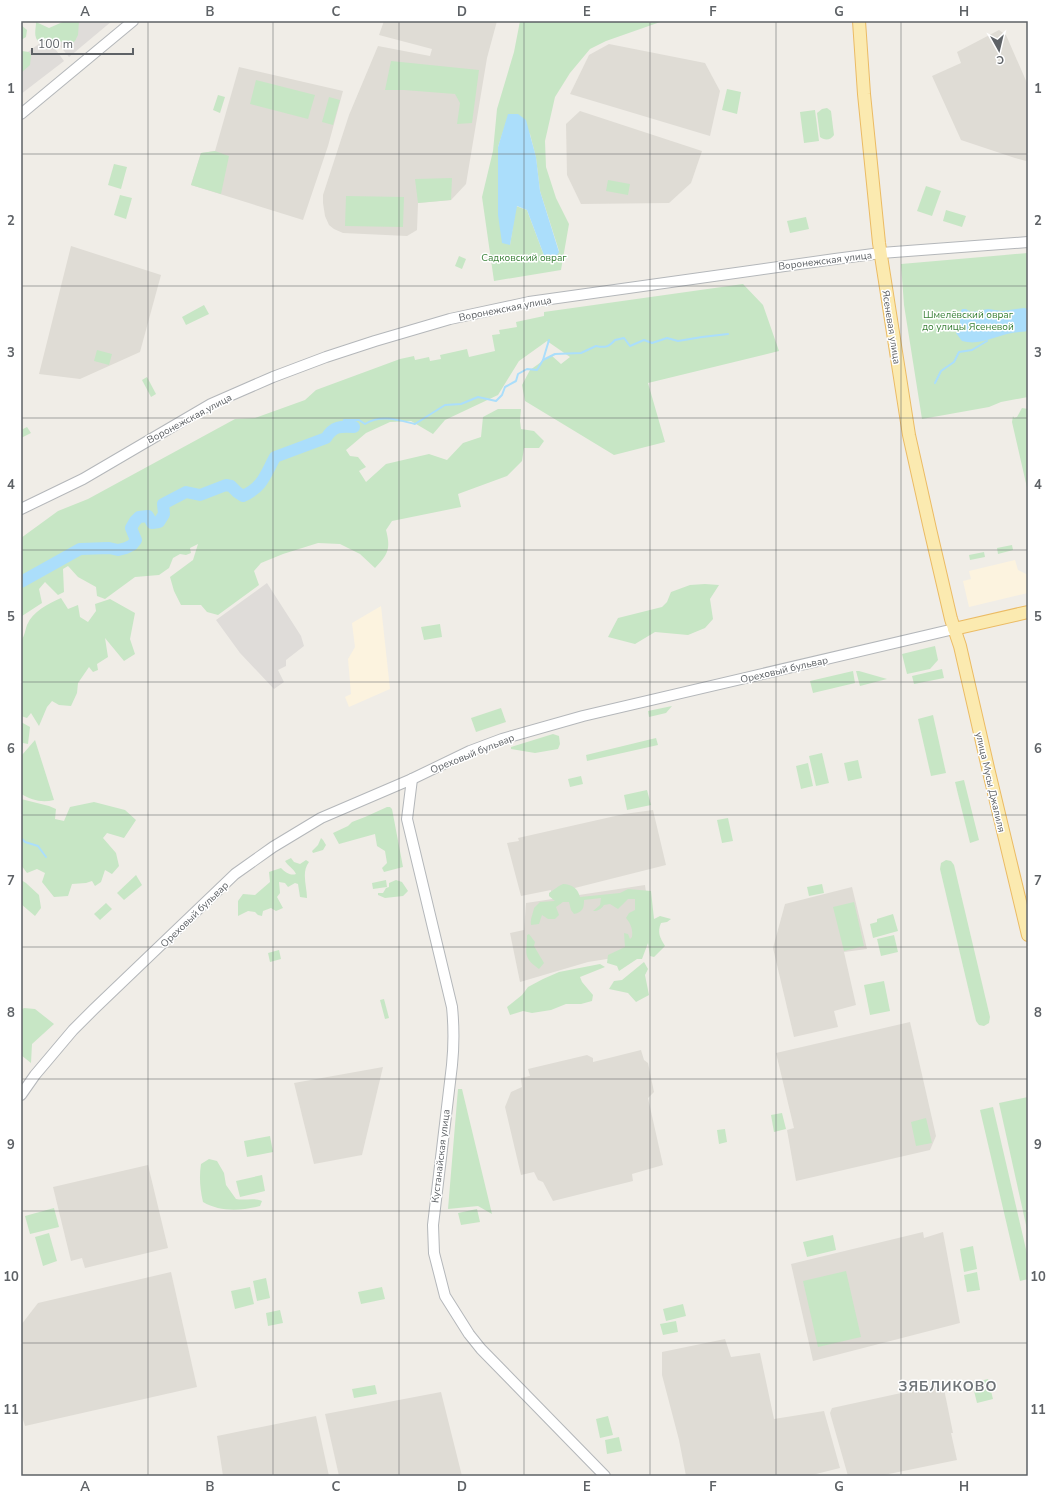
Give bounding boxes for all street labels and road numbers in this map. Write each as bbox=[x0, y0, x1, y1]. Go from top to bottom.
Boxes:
street label: Воронежская улица bbox=[777, 248, 873, 274]
street label: Ясеневая улица bbox=[878, 289, 904, 365]
street label: Воронежская улица bbox=[458, 293, 553, 325]
street label: Воронежская улица bbox=[145, 391, 234, 447]
street label: Ореховый бульвар bbox=[739, 653, 829, 687]
street label: Ореховый бульвар bbox=[428, 731, 517, 777]
street label: улица Мусы Джалиля bbox=[972, 731, 1008, 834]
street label: Ореховый бульвар bbox=[158, 879, 232, 951]
street label: Кустанайская улица bbox=[428, 1108, 454, 1204]

